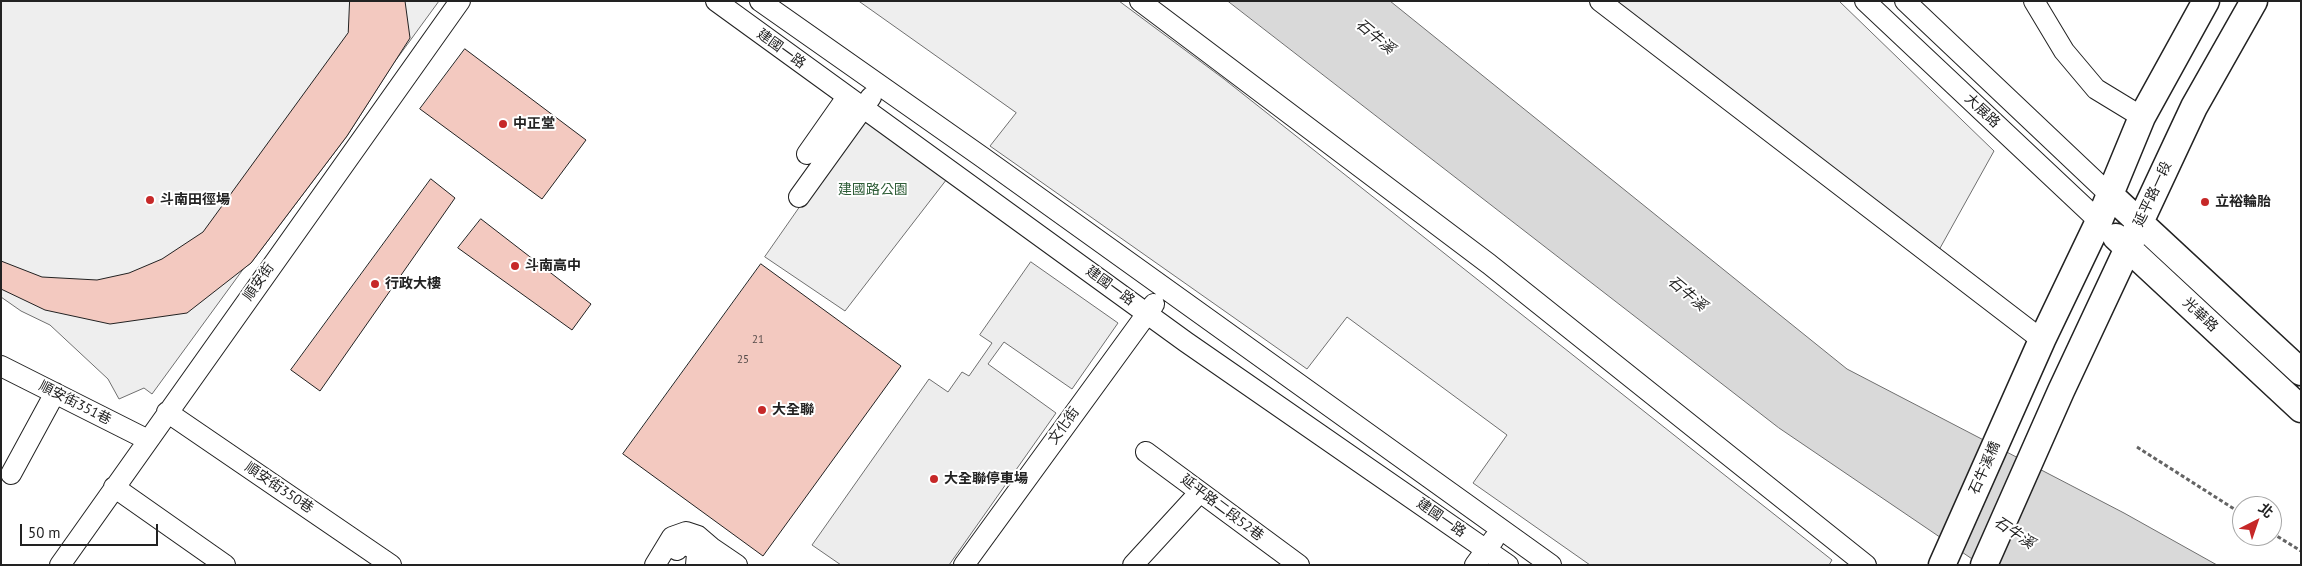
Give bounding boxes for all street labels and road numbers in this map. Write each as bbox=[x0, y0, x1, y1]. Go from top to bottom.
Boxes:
street label: 建國一路 bbox=[753, 26, 809, 72]
street label: 大展路 bbox=[1961, 91, 2003, 131]
street label: 延平路一段 bbox=[2131, 159, 2175, 229]
street label: 順安街 bbox=[240, 260, 278, 304]
street label: 建國一路 bbox=[1082, 263, 1138, 309]
street label: 光華路 bbox=[2179, 295, 2221, 335]
street label: 順安街351巷 bbox=[36, 378, 114, 428]
street label: 文化街 bbox=[1045, 404, 1083, 448]
street label: 石牛溪橋 bbox=[1966, 439, 2004, 497]
street label: 順安街350巷 bbox=[242, 459, 316, 517]
street label: 延平路二段52巷 bbox=[1177, 471, 1267, 545]
street label: 建國一路 bbox=[1413, 495, 1469, 541]

